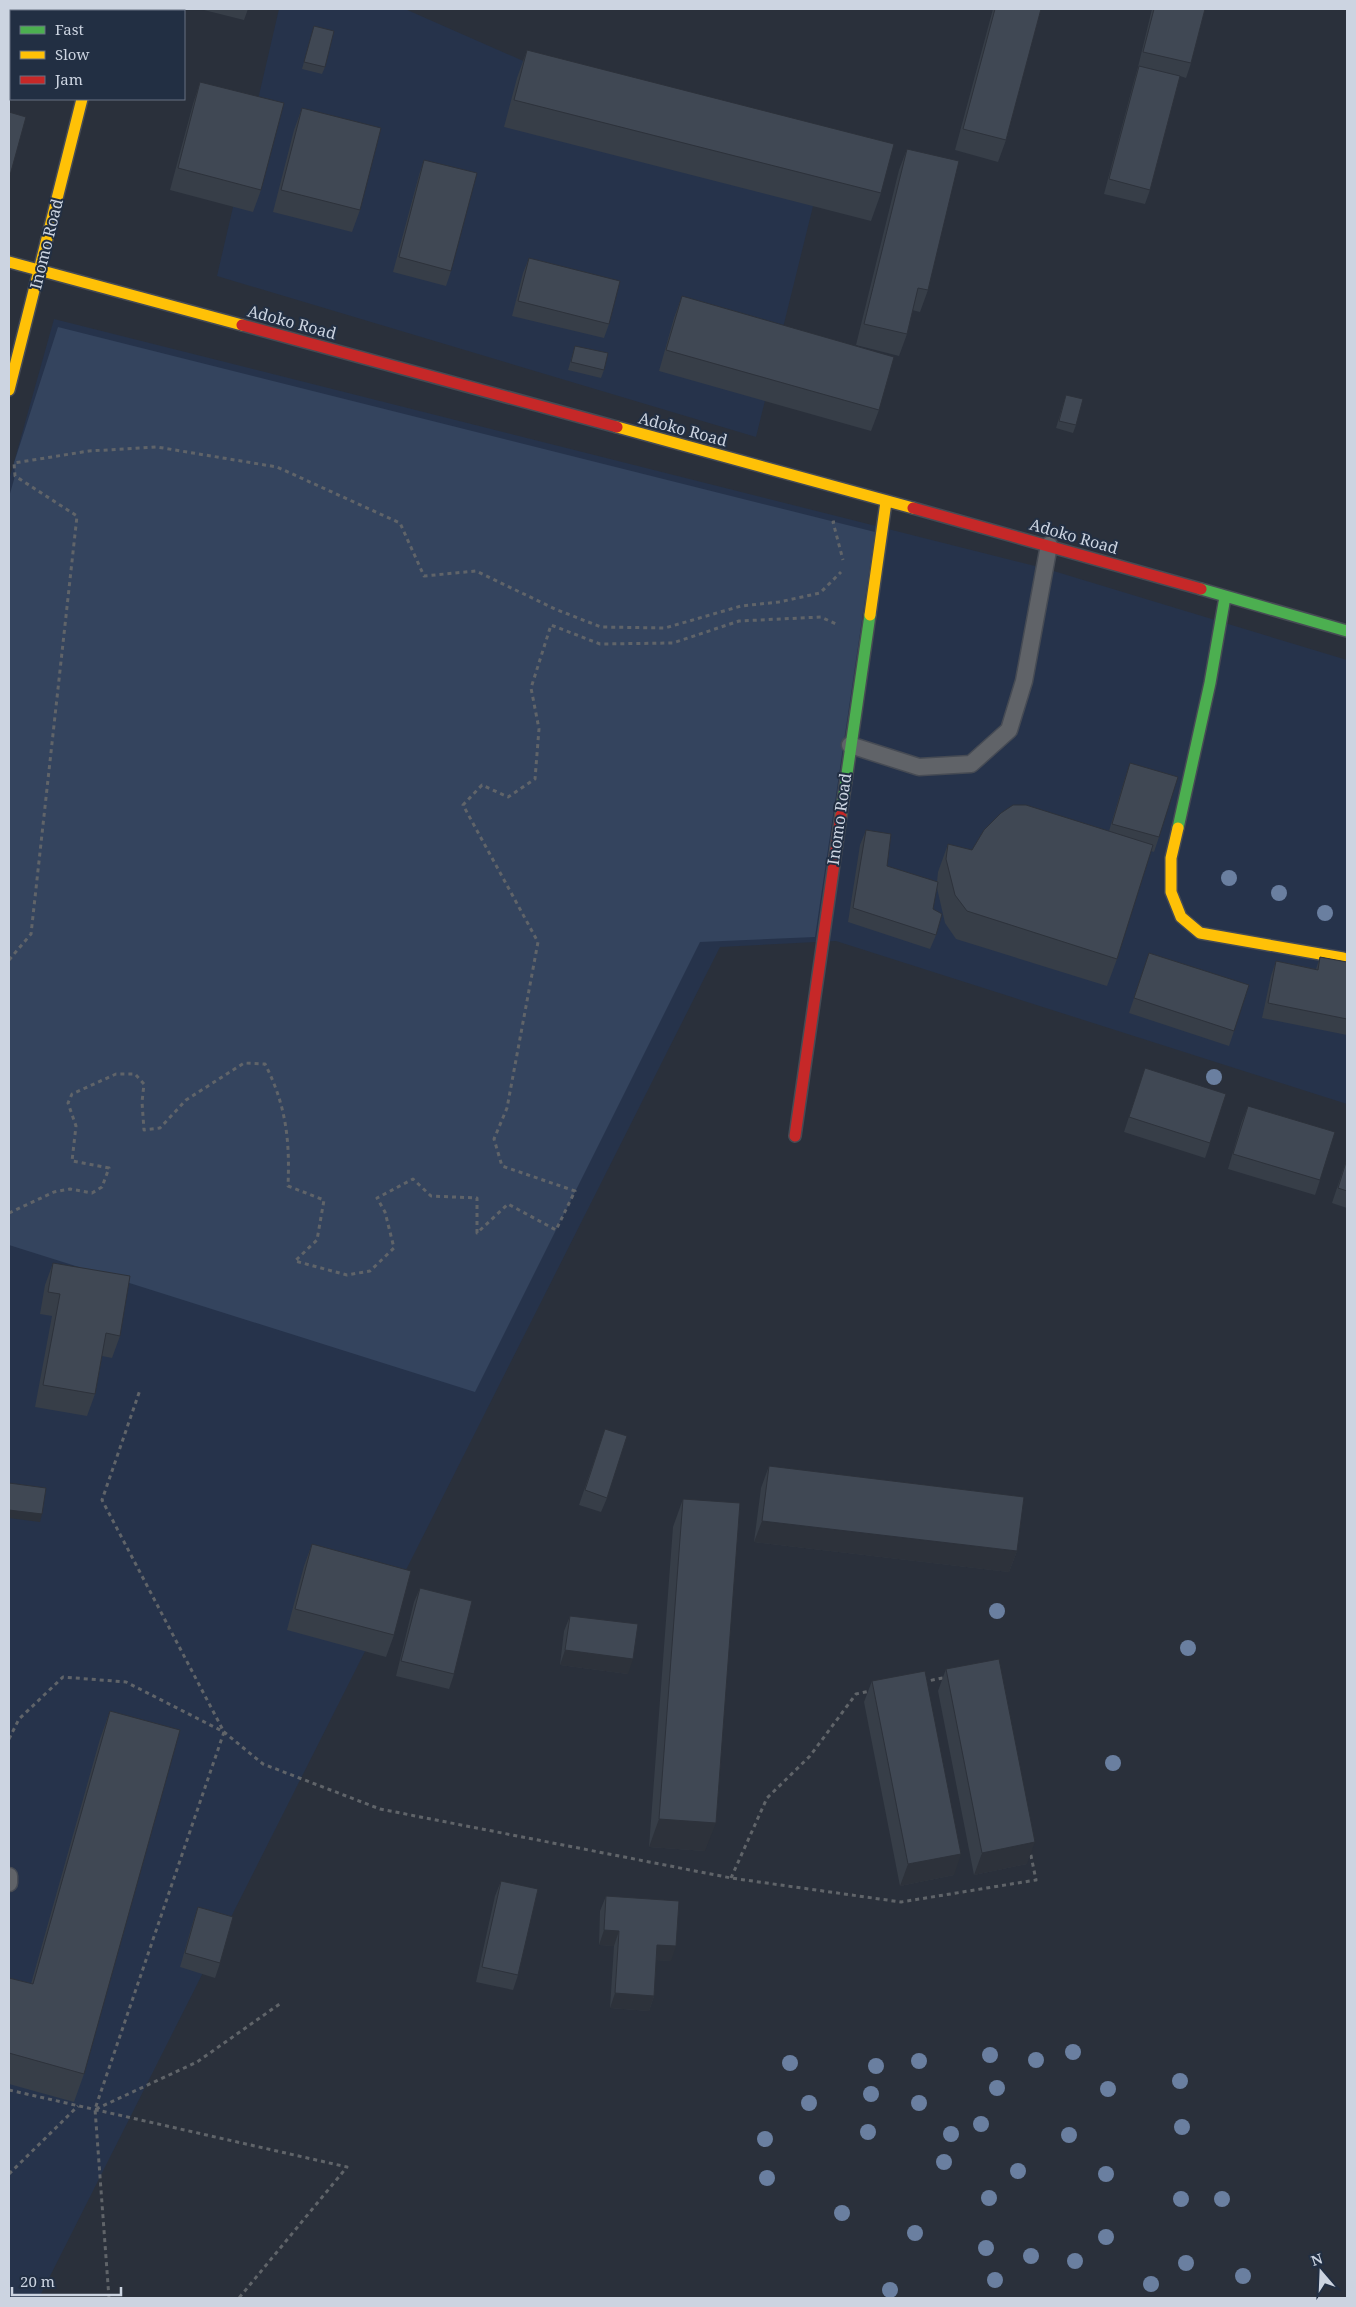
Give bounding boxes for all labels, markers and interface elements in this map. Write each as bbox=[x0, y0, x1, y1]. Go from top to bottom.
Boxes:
legend bbox=[10, 10, 185, 100]
text: Fast bbox=[55, 19, 84, 39]
text: Slow bbox=[55, 44, 89, 64]
text: Jam bbox=[54, 69, 83, 89]
street label: Inomo Road bbox=[24, 196, 68, 292]
street label: Adoko Road bbox=[245, 300, 339, 344]
street label: Adoko Road bbox=[636, 407, 730, 451]
street label: Adoko Road bbox=[1027, 513, 1121, 559]
street label: Inomo Road bbox=[822, 771, 856, 866]
north arrow bbox=[1296, 2247, 1346, 2297]
text: N bbox=[1308, 2248, 1325, 2270]
scale bar bbox=[12, 2264, 121, 2296]
text: 20 m bbox=[20, 2271, 55, 2291]

